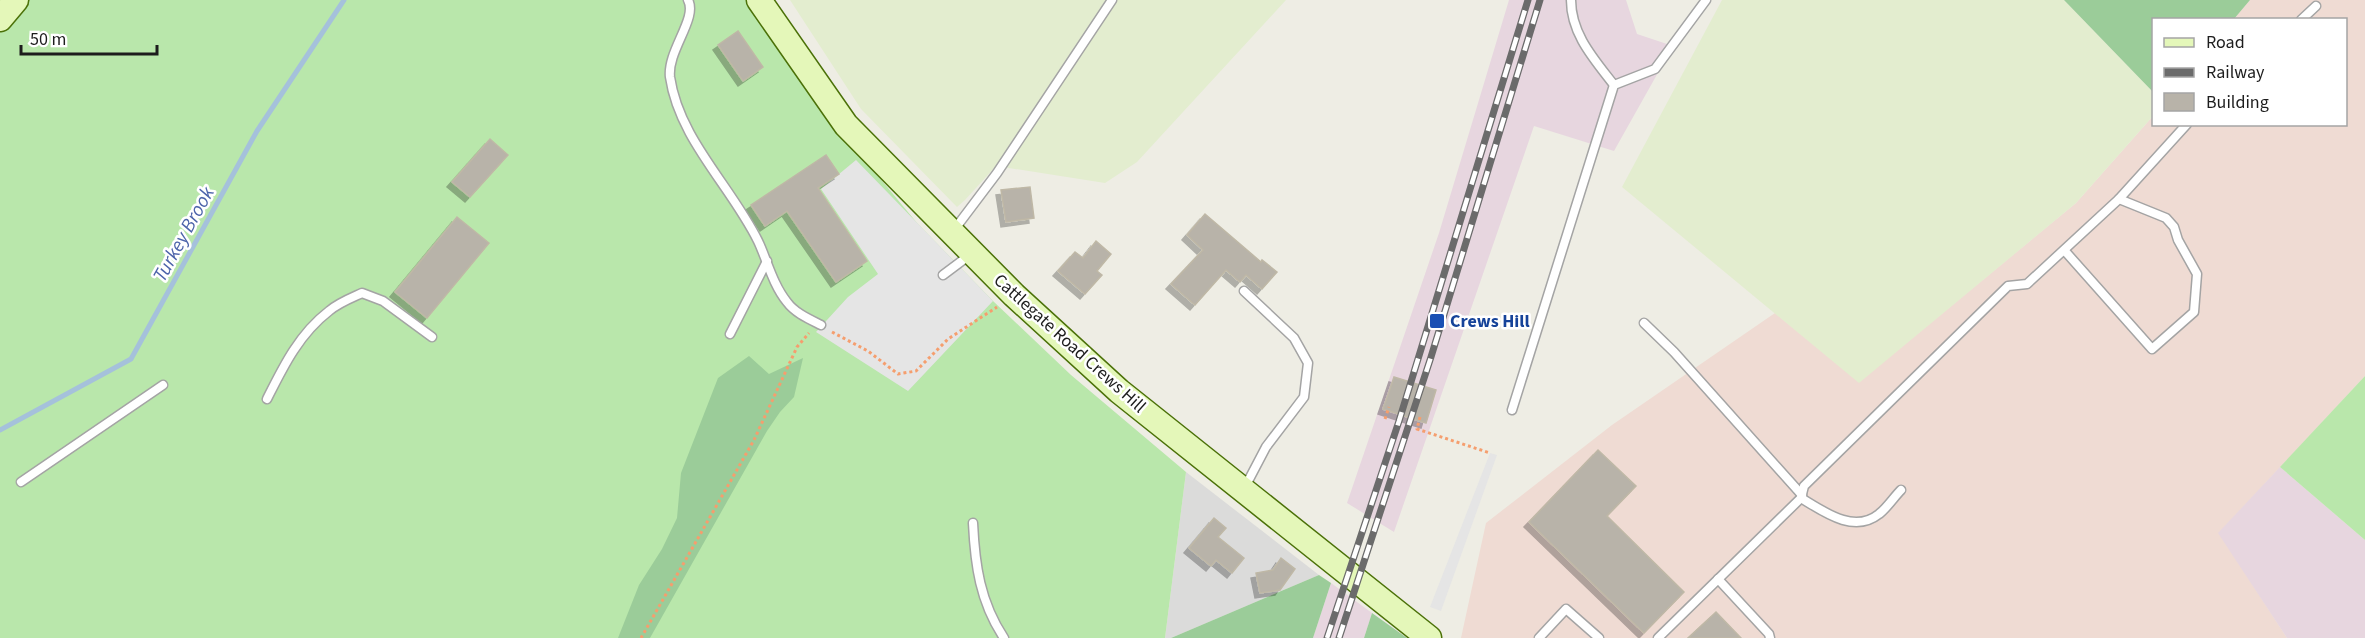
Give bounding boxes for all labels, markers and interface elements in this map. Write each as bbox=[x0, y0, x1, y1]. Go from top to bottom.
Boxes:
scale bar bbox=[21, 18, 158, 56]
legend bbox=[2152, 18, 2347, 126]
text: 50 m bbox=[30, 27, 66, 52]
text: Road bbox=[2206, 30, 2245, 55]
text: Railway bbox=[2206, 60, 2265, 85]
text: Building bbox=[2206, 90, 2269, 115]
water label: Turkey Brook bbox=[146, 181, 222, 287]
street label: Cattlegate Road Crews Hill bbox=[988, 268, 1151, 419]
place label: Crews Hill bbox=[1450, 309, 1530, 334]
marker: Crews Hill bbox=[1428, 312, 1446, 330]

